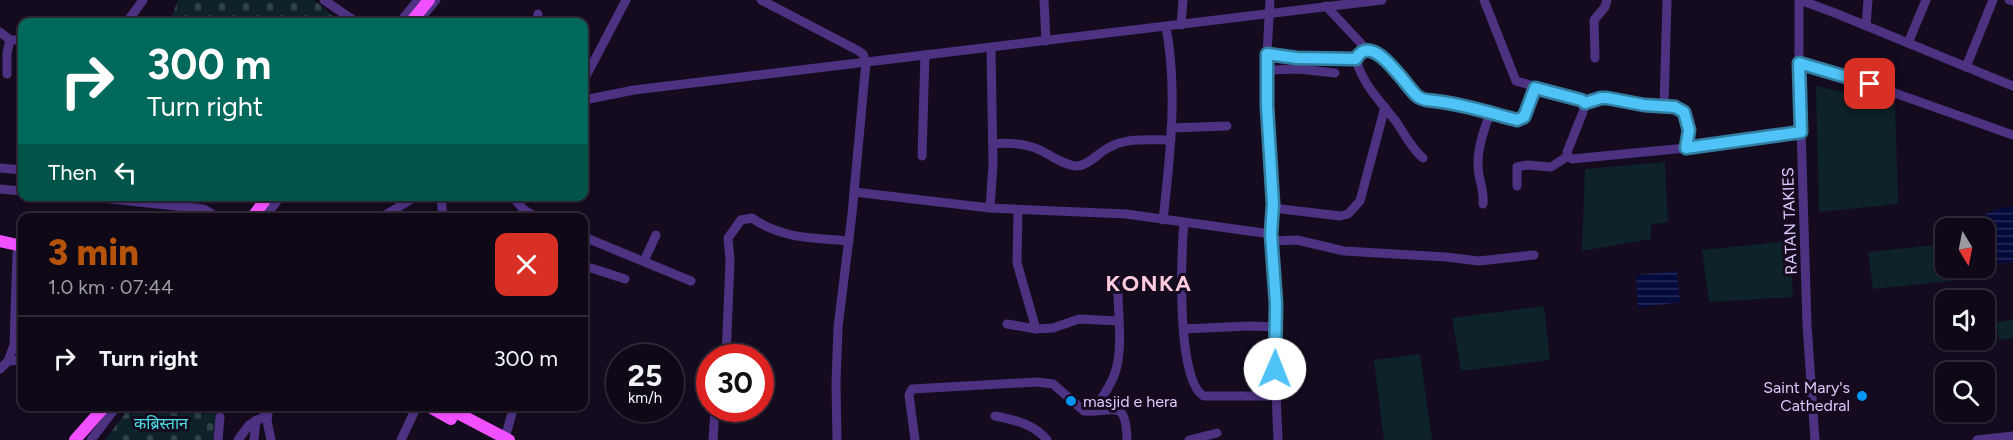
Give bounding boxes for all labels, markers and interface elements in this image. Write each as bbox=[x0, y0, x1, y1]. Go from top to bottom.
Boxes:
text: 300 m bbox=[147, 39, 271, 90]
icon: right bbox=[48, 42, 126, 120]
pin bbox=[1844, 58, 1895, 109]
icon: arrive bbox=[1853, 67, 1886, 100]
text: Turn right bbox=[147, 90, 263, 123]
icon: left bbox=[109, 156, 142, 189]
text: Then bbox=[48, 159, 97, 186]
street label: RATAN TAKIES bbox=[1778, 167, 1801, 275]
north arrow bbox=[1935, 218, 1995, 278]
map controls bbox=[1935, 218, 1995, 422]
text: 3 min bbox=[48, 231, 139, 274]
button: close bbox=[495, 233, 558, 296]
district label: KONKA bbox=[1106, 270, 1192, 297]
text: 1.0 km · 07:44 bbox=[48, 275, 173, 299]
button: sound bbox=[1935, 290, 1995, 350]
position arrow bbox=[1243, 337, 1307, 401]
icon: right bbox=[48, 342, 81, 375]
speed limit sign: 30 bbox=[696, 344, 774, 422]
text: Turn right bbox=[99, 345, 198, 372]
text: 300 m bbox=[494, 345, 558, 372]
text: 25 bbox=[628, 357, 662, 394]
button: search bbox=[1935, 362, 1995, 422]
place label: Saint Mary's Cathedral bbox=[1763, 378, 1850, 415]
text: km/h bbox=[628, 389, 662, 407]
marker: Saint Mary's Cathedral bbox=[1855, 389, 1869, 403]
place label: masjid e hera bbox=[1083, 392, 1178, 411]
marker: masjid e hera bbox=[1064, 394, 1078, 408]
park label: कब्रिस्तान bbox=[134, 414, 189, 433]

